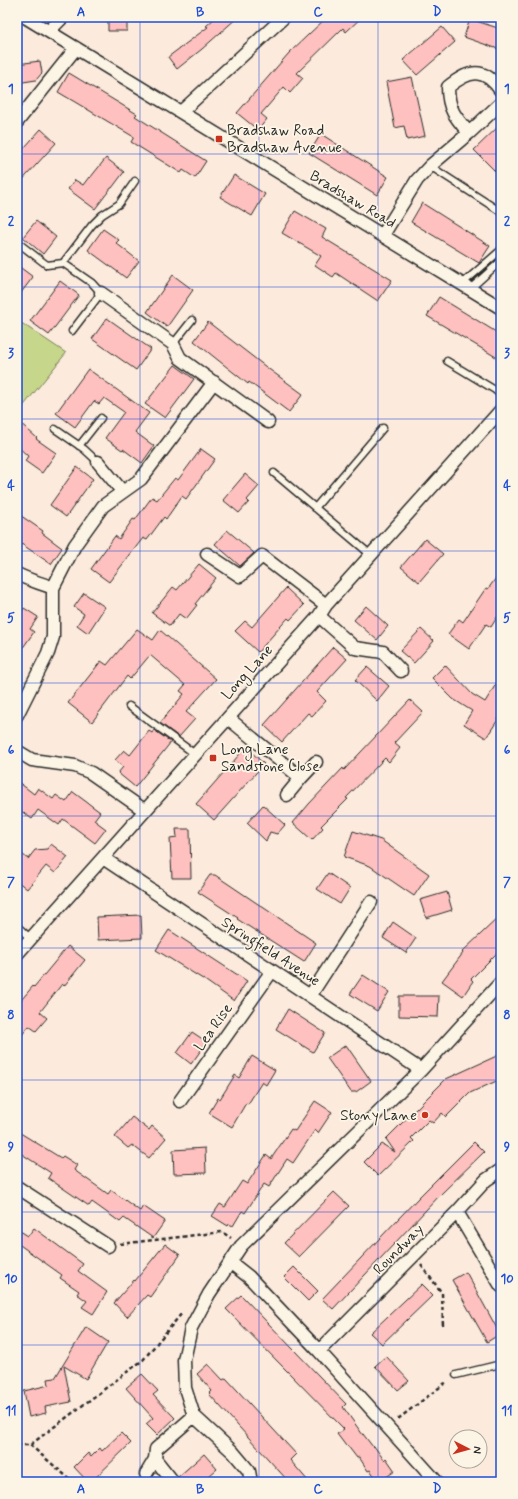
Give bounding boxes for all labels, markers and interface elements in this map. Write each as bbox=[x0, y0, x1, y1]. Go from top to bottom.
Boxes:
text: A bbox=[77, 4, 85, 21]
text: B bbox=[196, 4, 205, 21]
text: C bbox=[313, 4, 323, 21]
text: D bbox=[433, 4, 442, 21]
text: 1 bbox=[8, 81, 14, 98]
text: 1 bbox=[504, 81, 510, 98]
place label: Bradshaw Road Bradshaw Avenue bbox=[227, 121, 342, 158]
marker: Bradshaw Road Bradshaw Avenue bbox=[214, 134, 224, 144]
street label: Bradshaw Road bbox=[306, 166, 399, 233]
text: 2 bbox=[8, 213, 15, 230]
text: 2 bbox=[504, 213, 511, 230]
text: 3 bbox=[8, 345, 14, 362]
text: 3 bbox=[504, 345, 510, 362]
text: 4 bbox=[7, 478, 15, 495]
text: 4 bbox=[503, 478, 511, 495]
text: 5 bbox=[7, 610, 15, 627]
text: 5 bbox=[503, 610, 511, 627]
street label: Long Lane bbox=[218, 641, 279, 705]
place label: Long Lane Sandstone Close bbox=[221, 740, 320, 777]
text: 6 bbox=[8, 742, 15, 759]
text: 6 bbox=[504, 742, 511, 759]
marker: Long Lane Sandstone Close bbox=[208, 753, 218, 763]
text: 7 bbox=[7, 874, 15, 891]
text: 7 bbox=[503, 874, 511, 891]
street label: Springfield Avenue bbox=[217, 912, 324, 992]
street label: Lea Rise bbox=[190, 1000, 238, 1056]
text: 8 bbox=[7, 1007, 15, 1024]
text: 8 bbox=[503, 1007, 511, 1024]
place label: Stony Lane bbox=[340, 1106, 417, 1126]
marker: Stony Lane bbox=[420, 1110, 430, 1120]
text: 9 bbox=[8, 1139, 15, 1156]
text: 9 bbox=[504, 1139, 511, 1156]
street label: Roundway bbox=[369, 1220, 429, 1279]
text: 10 bbox=[4, 1271, 18, 1288]
text: 10 bbox=[500, 1271, 514, 1288]
text: 11 bbox=[5, 1403, 17, 1420]
text: 11 bbox=[501, 1403, 513, 1420]
north arrow bbox=[448, 1429, 488, 1469]
text: N bbox=[470, 1446, 484, 1454]
text: A bbox=[77, 1481, 85, 1498]
text: B bbox=[196, 1481, 205, 1498]
text: C bbox=[313, 1481, 323, 1498]
text: D bbox=[433, 1481, 442, 1498]

